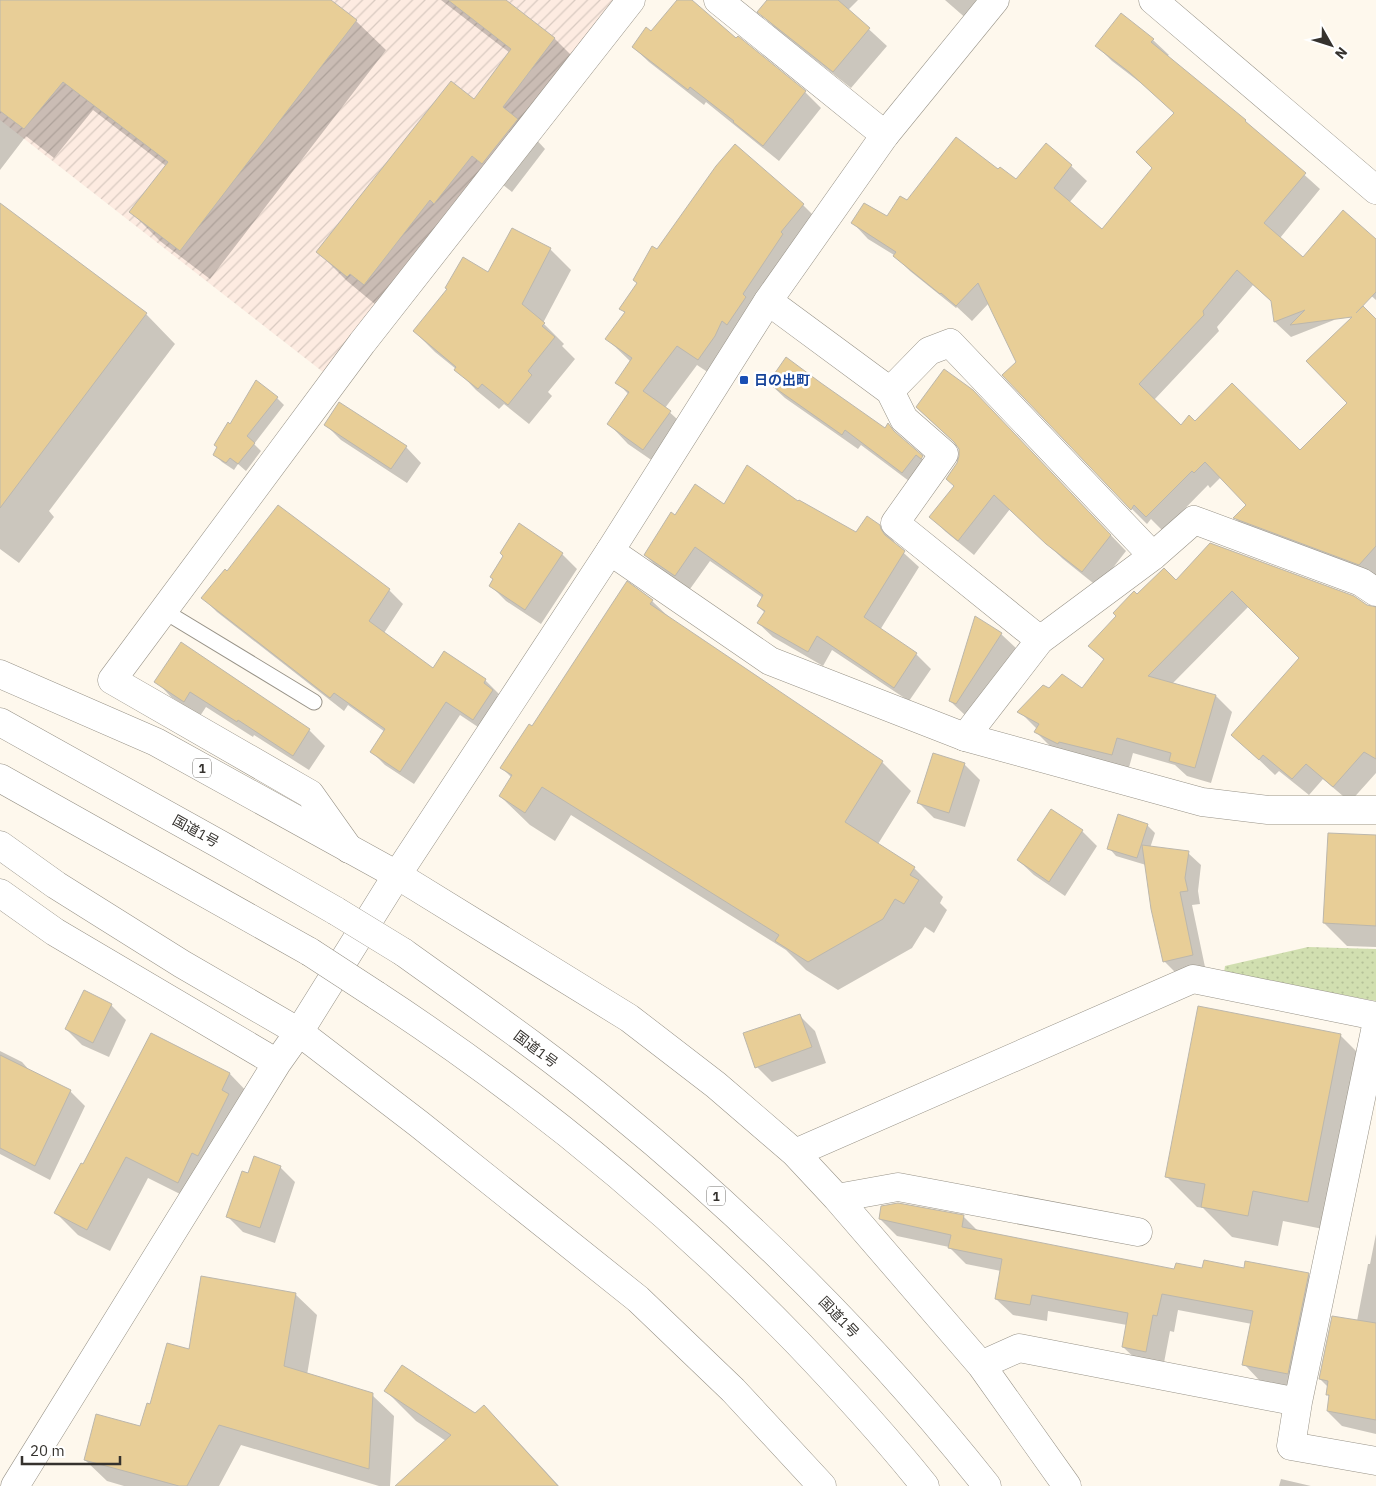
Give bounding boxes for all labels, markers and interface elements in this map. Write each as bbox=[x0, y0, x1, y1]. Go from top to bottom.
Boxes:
north arrow bbox=[1306, 20, 1356, 70]
text: N bbox=[1331, 44, 1351, 63]
place label: 日の出町 bbox=[754, 371, 810, 389]
marker: 日の出町 bbox=[738, 374, 750, 386]
road number: 1 bbox=[193, 758, 211, 778]
street label: 国道1号 bbox=[170, 811, 222, 851]
street label: 国道1号 bbox=[510, 1027, 562, 1071]
road number: 1 bbox=[707, 1186, 725, 1206]
street label: 国道1号 bbox=[815, 1293, 863, 1341]
scale bar bbox=[22, 1434, 120, 1466]
text: 20 m bbox=[30, 1441, 65, 1460]

